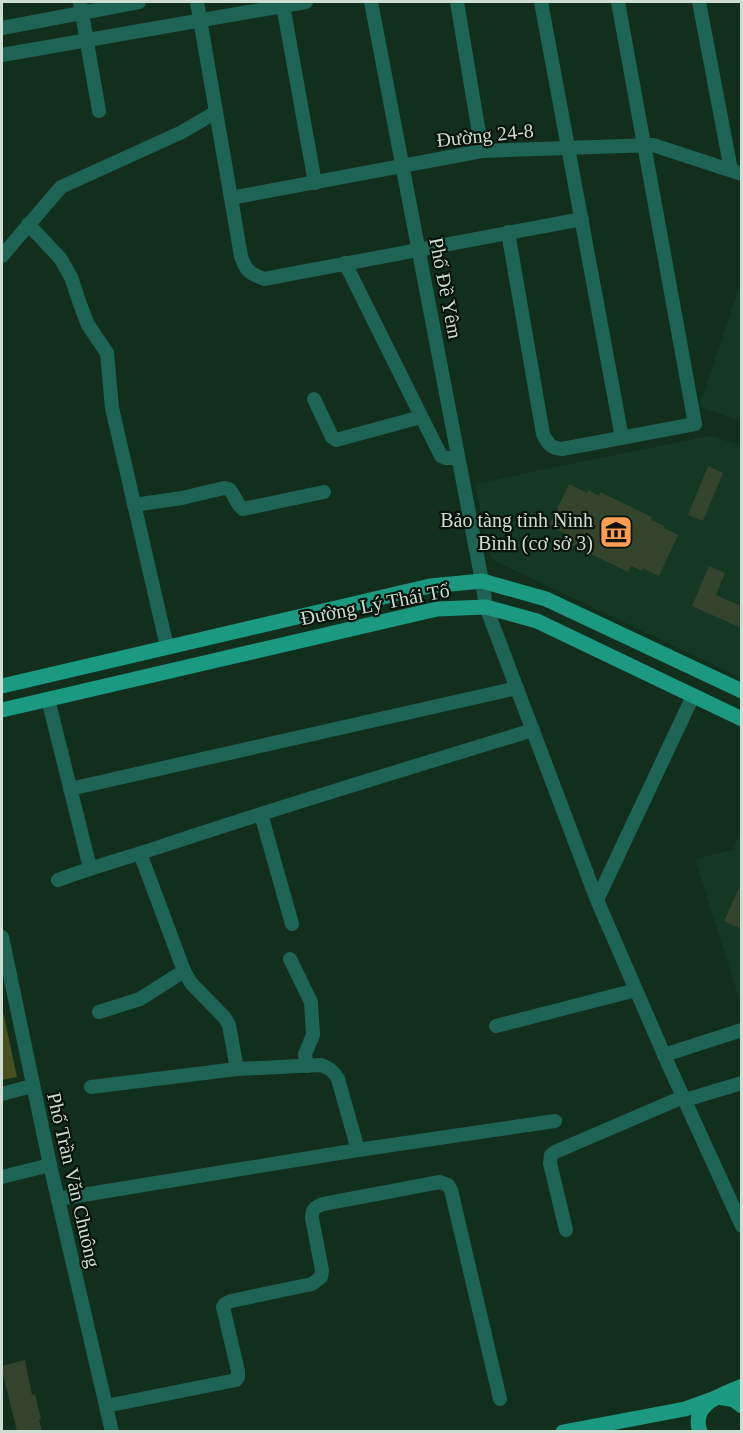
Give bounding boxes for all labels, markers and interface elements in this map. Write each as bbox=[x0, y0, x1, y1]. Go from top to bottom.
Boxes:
street label: Đường 24-8 bbox=[435, 119, 535, 152]
street label: Phố Đề Yêm bbox=[425, 236, 467, 341]
place label: Bảo tàng tỉnh Ninh Bình (cơ sở 3) bbox=[440, 509, 593, 555]
museum icon: Bảo tàng tỉnh Ninh Bình (cơ sở 3) bbox=[598, 514, 634, 550]
street label: Đường Lý Thái Tổ bbox=[299, 579, 452, 630]
street label: Phố Trần Văn Chuông bbox=[42, 1090, 105, 1270]

